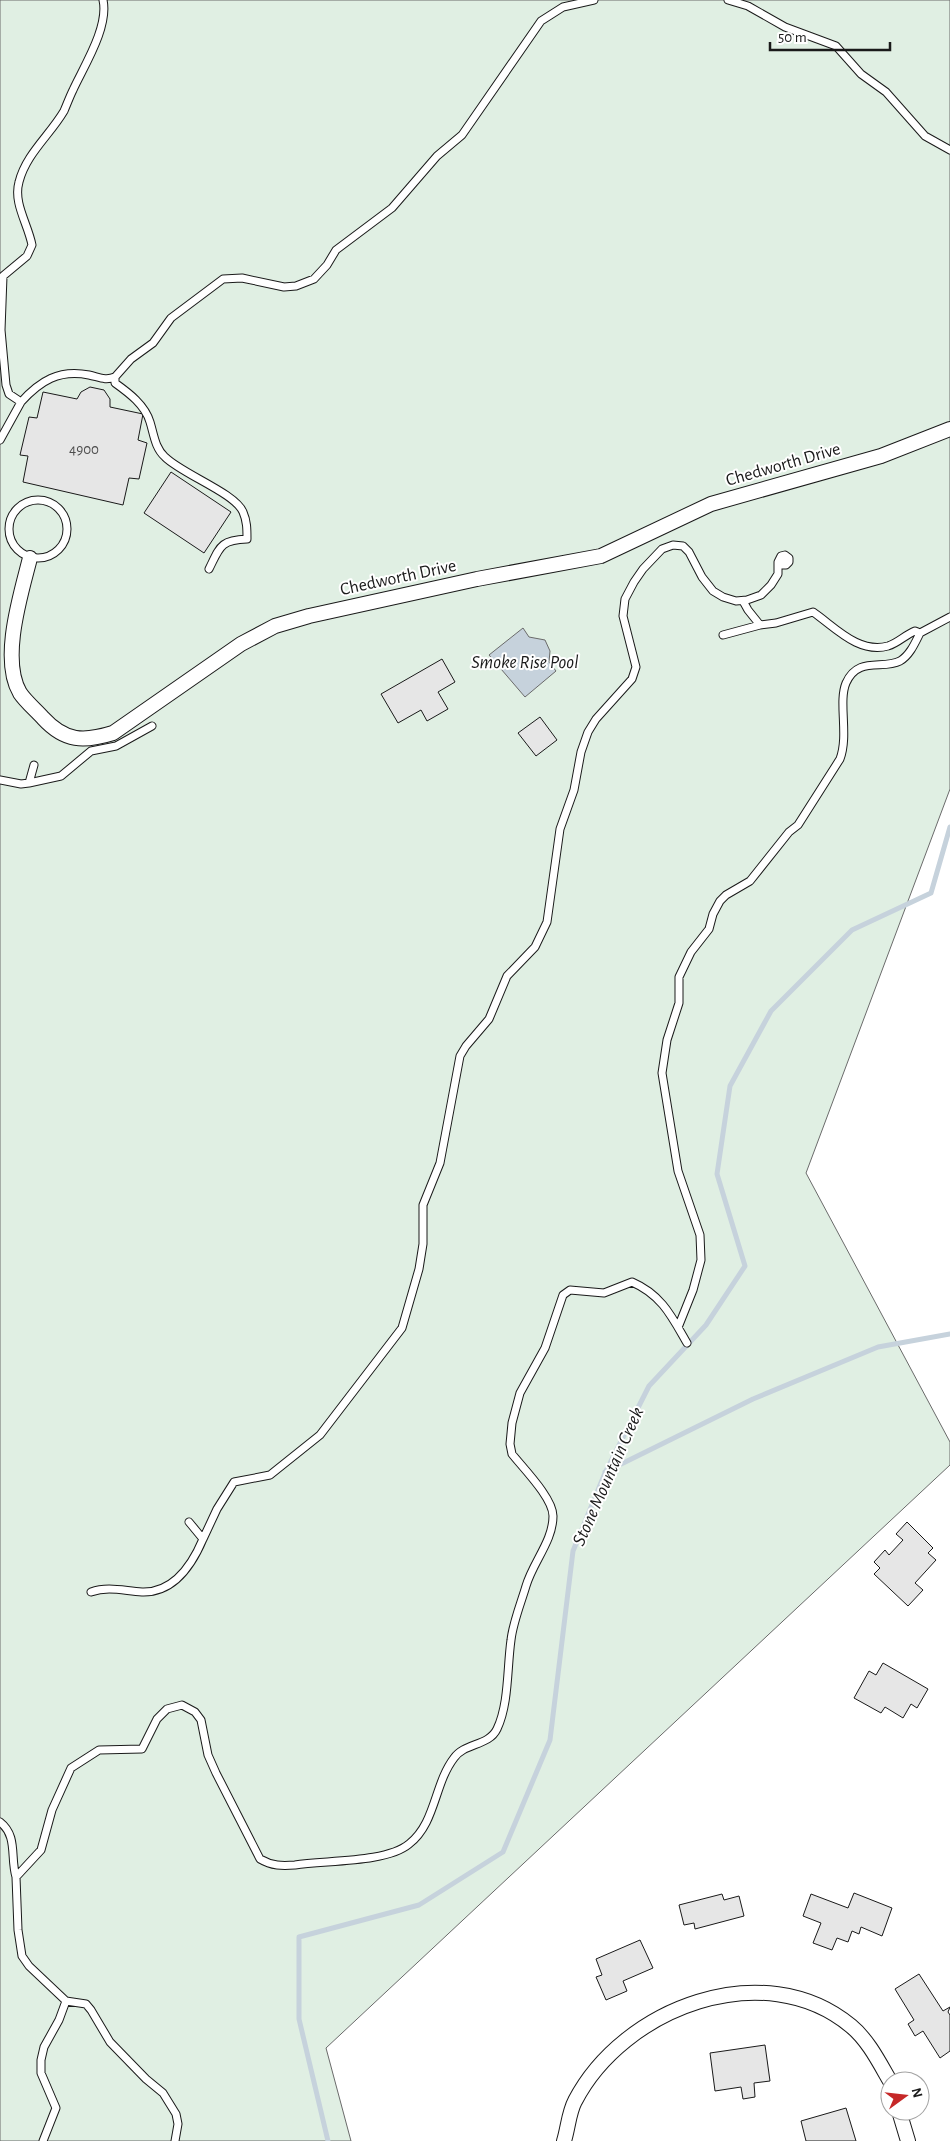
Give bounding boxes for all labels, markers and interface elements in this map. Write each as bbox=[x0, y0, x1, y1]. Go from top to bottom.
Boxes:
scale bar bbox=[770, 20, 890, 52]
text: 50 m bbox=[778, 30, 807, 45]
street label: Chedworth Drive bbox=[724, 440, 843, 490]
house number: 4900 bbox=[69, 442, 99, 457]
street label: Chedworth Drive bbox=[339, 557, 458, 599]
water label: Smoke Rise Pool bbox=[471, 653, 579, 672]
water label: Stone Mountain Creek bbox=[569, 1404, 648, 1549]
north arrow bbox=[880, 2071, 930, 2121]
text: N bbox=[909, 2086, 925, 2099]

